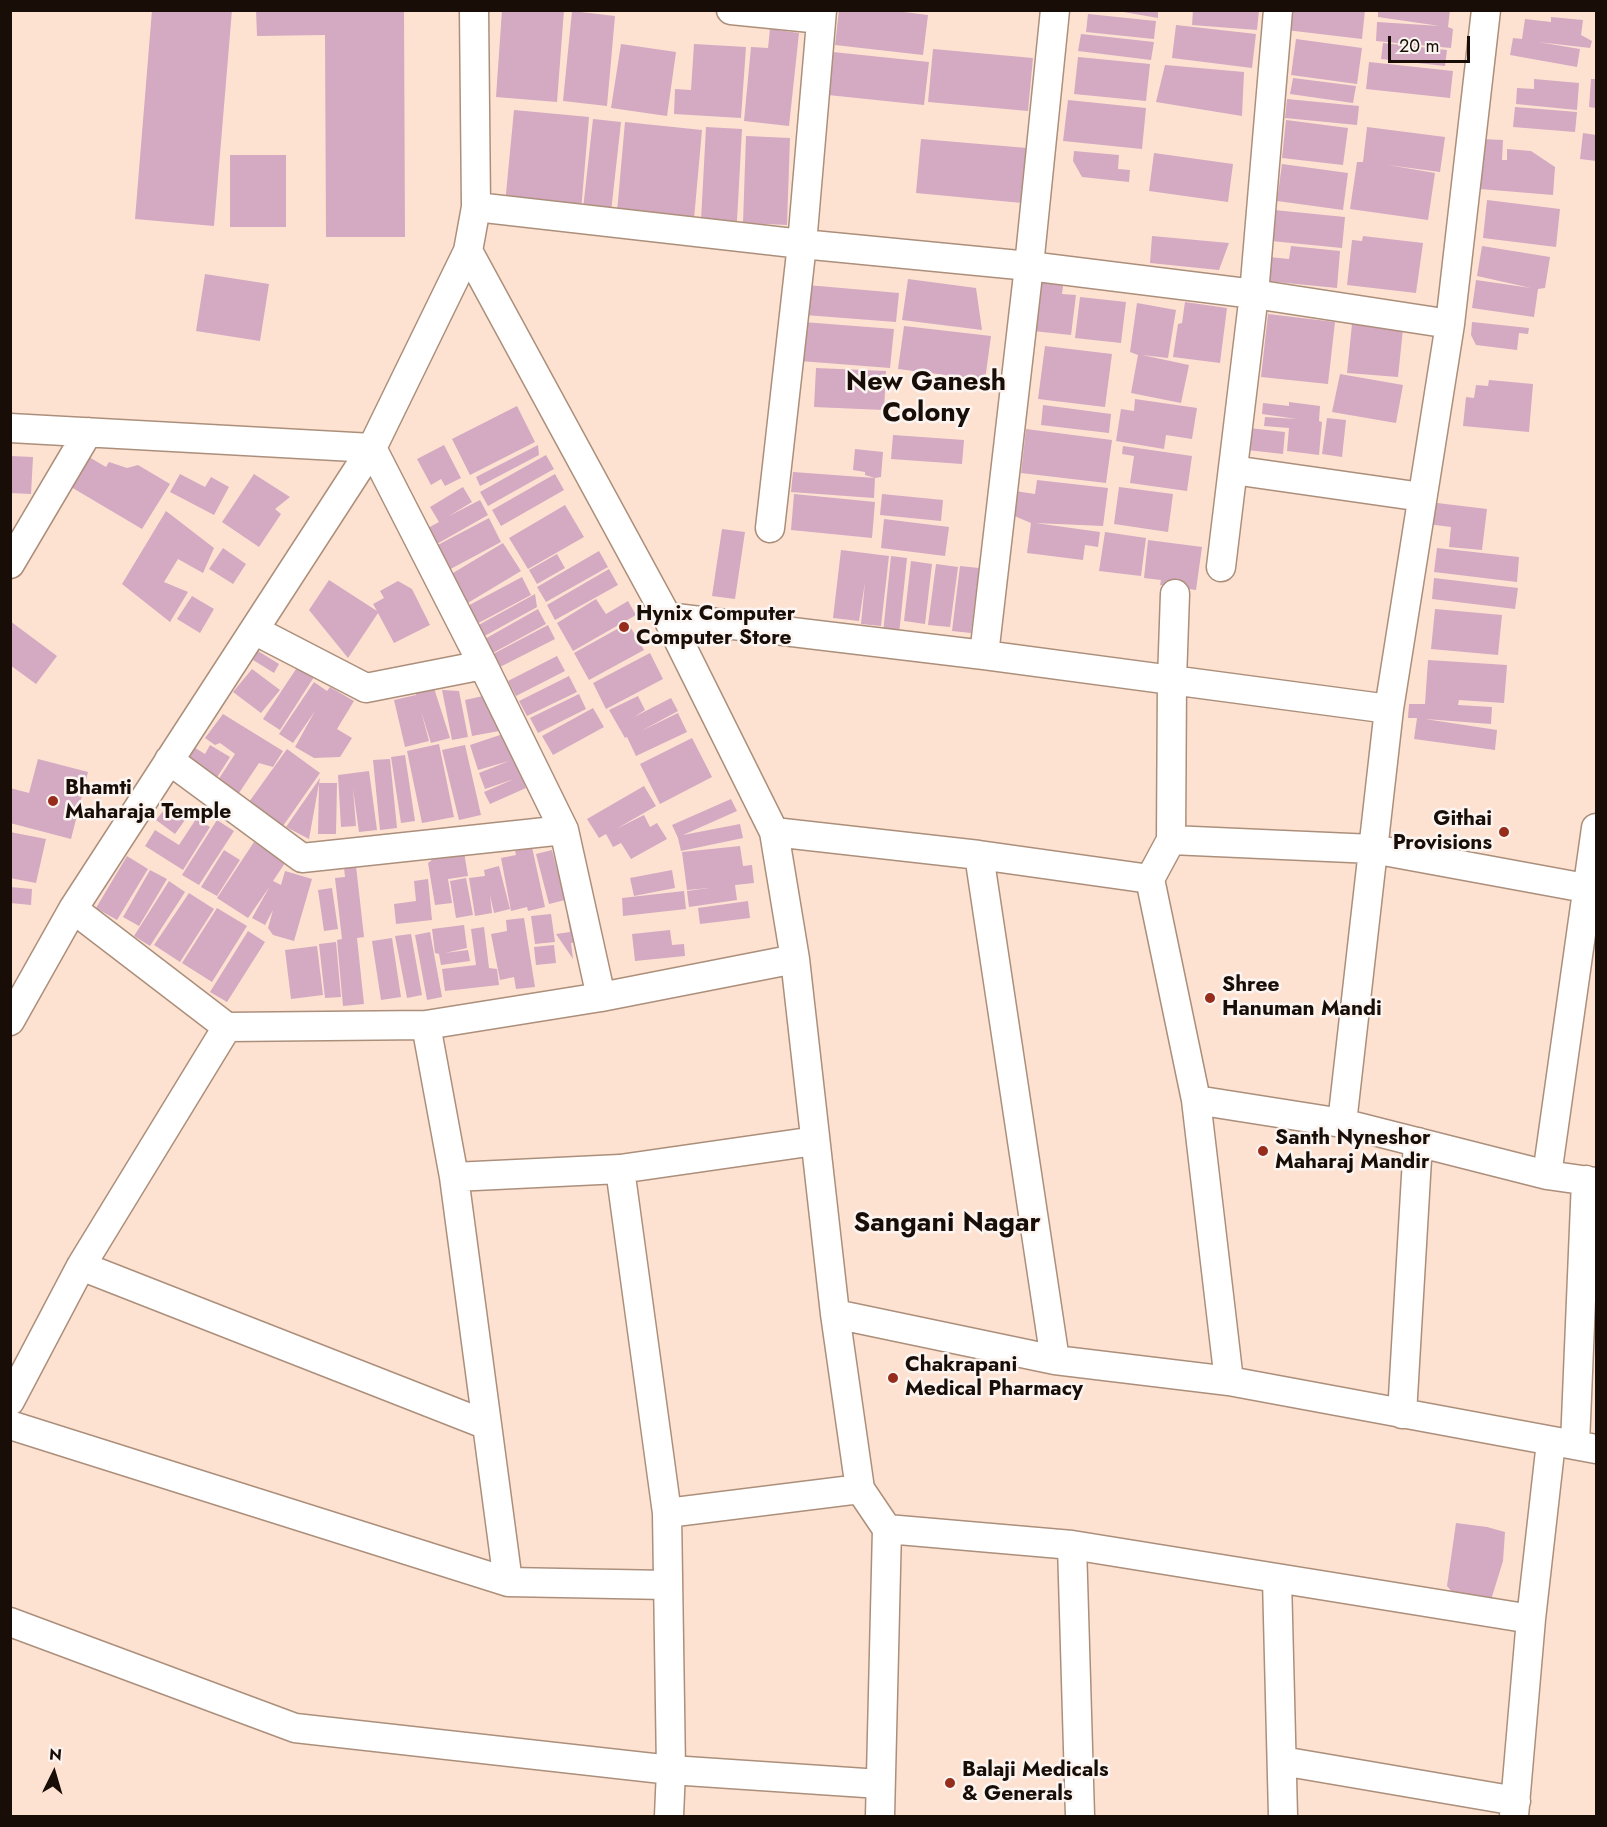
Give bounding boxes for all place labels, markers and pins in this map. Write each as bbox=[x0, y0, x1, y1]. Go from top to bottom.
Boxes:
place label: Hynix Computer Computer Store bbox=[636, 602, 795, 652]
marker: Hynix Computer Computer Store bbox=[617, 620, 631, 634]
place label: Bhamti Maharaja Temple bbox=[65, 776, 231, 826]
marker: Bhamti Maharaja Temple bbox=[46, 794, 60, 808]
place label: Githai Provisions bbox=[1393, 807, 1492, 857]
marker: Githai Provisions bbox=[1497, 825, 1511, 839]
place label: Shree Hanuman Mandi bbox=[1222, 973, 1382, 1023]
marker: Shree Hanuman Mandi bbox=[1203, 991, 1217, 1005]
place label: Santh Nyneshor Maharaj Mandir bbox=[1275, 1126, 1431, 1176]
marker: Santh Nyneshor Maharaj Mandir bbox=[1256, 1144, 1270, 1158]
place label: Chakrapani Medical Pharmacy bbox=[905, 1353, 1083, 1403]
marker: Chakrapani Medical Pharmacy bbox=[886, 1371, 900, 1385]
place label: Balaji Medicals & Generals bbox=[962, 1758, 1108, 1808]
marker: Balaji Medicals & Generals bbox=[943, 1776, 957, 1790]

